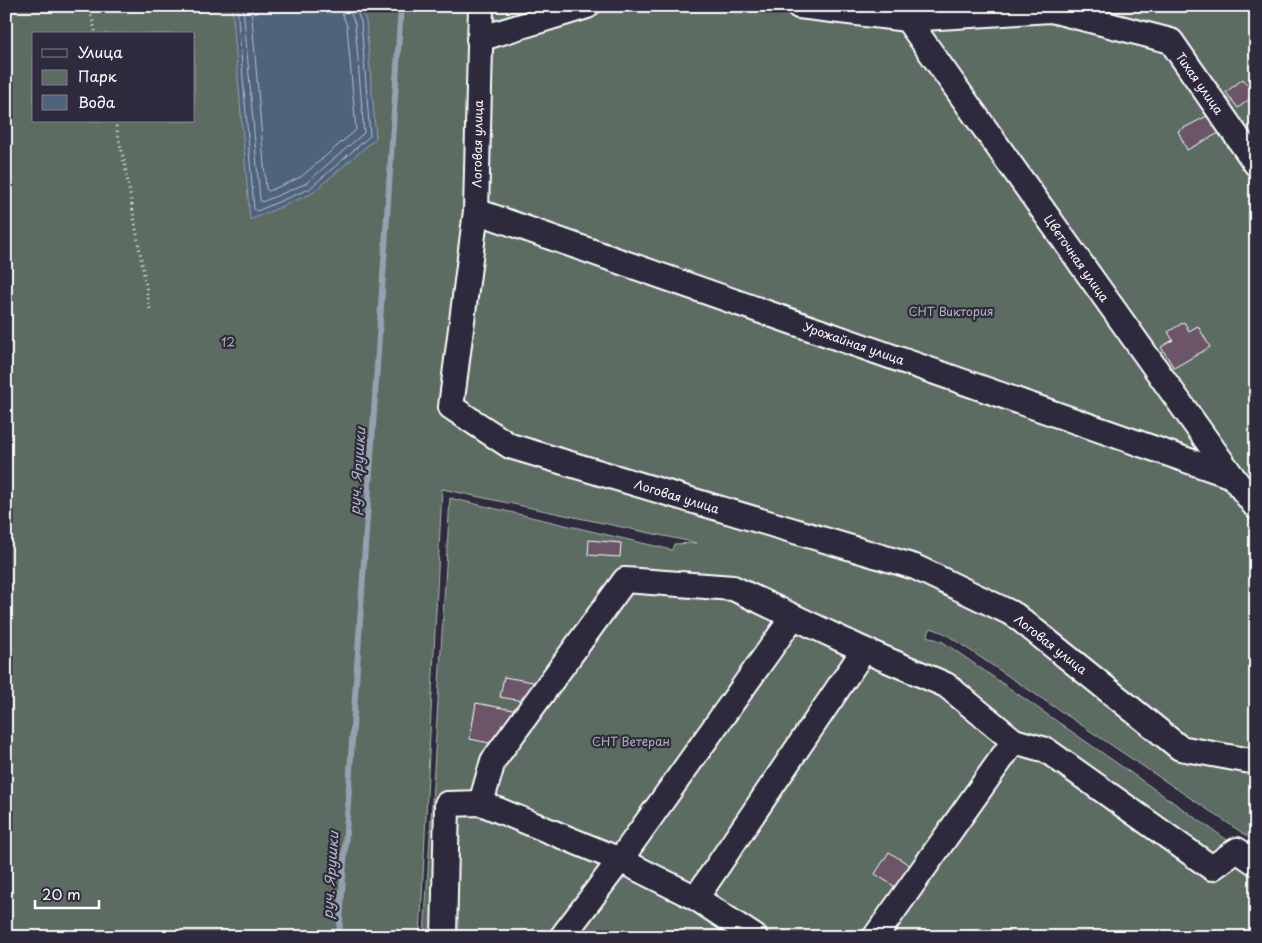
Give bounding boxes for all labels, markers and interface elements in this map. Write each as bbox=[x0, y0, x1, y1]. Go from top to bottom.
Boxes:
legend bbox=[32, 32, 195, 122]
text: Улица bbox=[78, 40, 123, 63]
street label: Тихая улица bbox=[1172, 48, 1228, 118]
text: Парк bbox=[78, 64, 117, 87]
text: Вода bbox=[78, 90, 116, 113]
street label: Логовая улица bbox=[467, 100, 487, 188]
street label: Цветочная улица bbox=[1040, 211, 1114, 306]
park label: СНТ Виктория bbox=[909, 302, 993, 320]
street label: Урожайная улица bbox=[801, 317, 907, 369]
park label: 12 bbox=[221, 333, 235, 351]
water label: руч. Ярушки bbox=[343, 425, 371, 515]
street label: Логовая улица bbox=[632, 475, 722, 518]
street label: Логовая улица bbox=[1011, 610, 1091, 678]
park label: СНТ Ветеран bbox=[592, 732, 670, 750]
water label: руч. Ярушки bbox=[316, 829, 344, 919]
scale bar bbox=[35, 878, 99, 910]
text: 20 m bbox=[42, 882, 81, 905]

